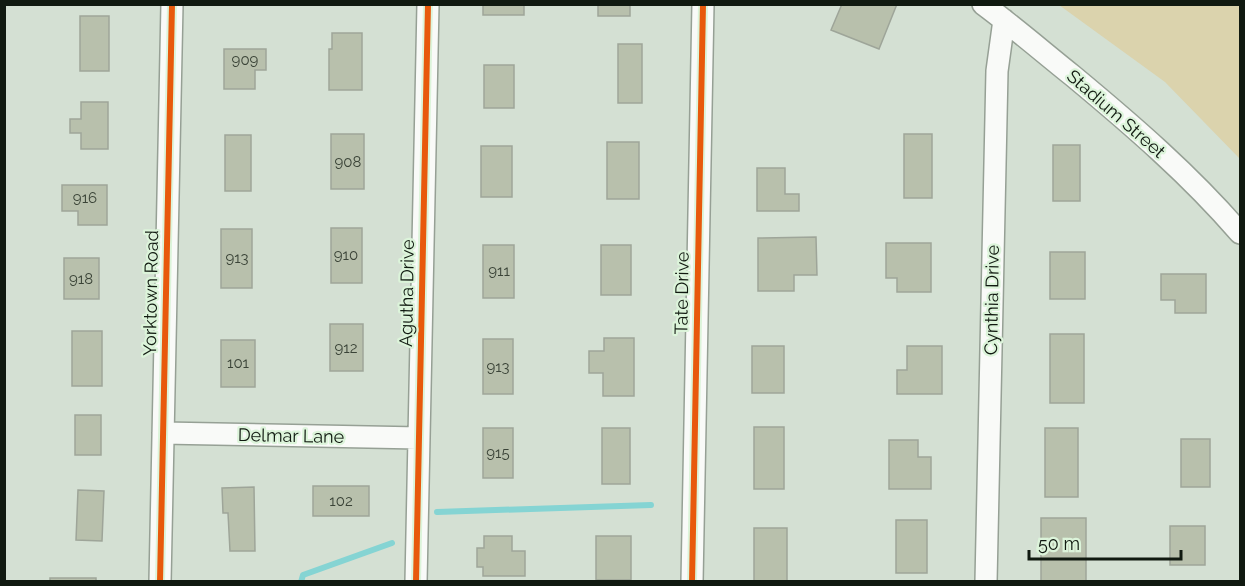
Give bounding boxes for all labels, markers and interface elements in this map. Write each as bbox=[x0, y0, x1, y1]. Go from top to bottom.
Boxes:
house number: 909 bbox=[232, 51, 259, 69]
street label: Stadium Street bbox=[1063, 65, 1170, 162]
house number: 908 bbox=[335, 153, 362, 171]
house number: 916 bbox=[73, 189, 97, 207]
street label: Yorktown Road bbox=[139, 230, 162, 356]
street label: Agutha Drive bbox=[395, 239, 418, 347]
street label: Cynthia Drive bbox=[980, 244, 1003, 355]
house number: 910 bbox=[334, 246, 358, 264]
house number: 913 bbox=[225, 249, 249, 267]
street label: Tate Drive bbox=[670, 251, 693, 335]
house number: 911 bbox=[488, 262, 510, 280]
house number: 918 bbox=[69, 270, 93, 288]
house number: 912 bbox=[334, 339, 358, 357]
house number: 101 bbox=[227, 354, 250, 372]
house number: 913 bbox=[486, 358, 510, 376]
street label: Delmar Lane bbox=[238, 424, 345, 447]
house number: 915 bbox=[486, 444, 510, 462]
house number: 102 bbox=[329, 492, 353, 510]
scale bar bbox=[1029, 523, 1180, 561]
text: 50 m bbox=[1038, 533, 1080, 554]

